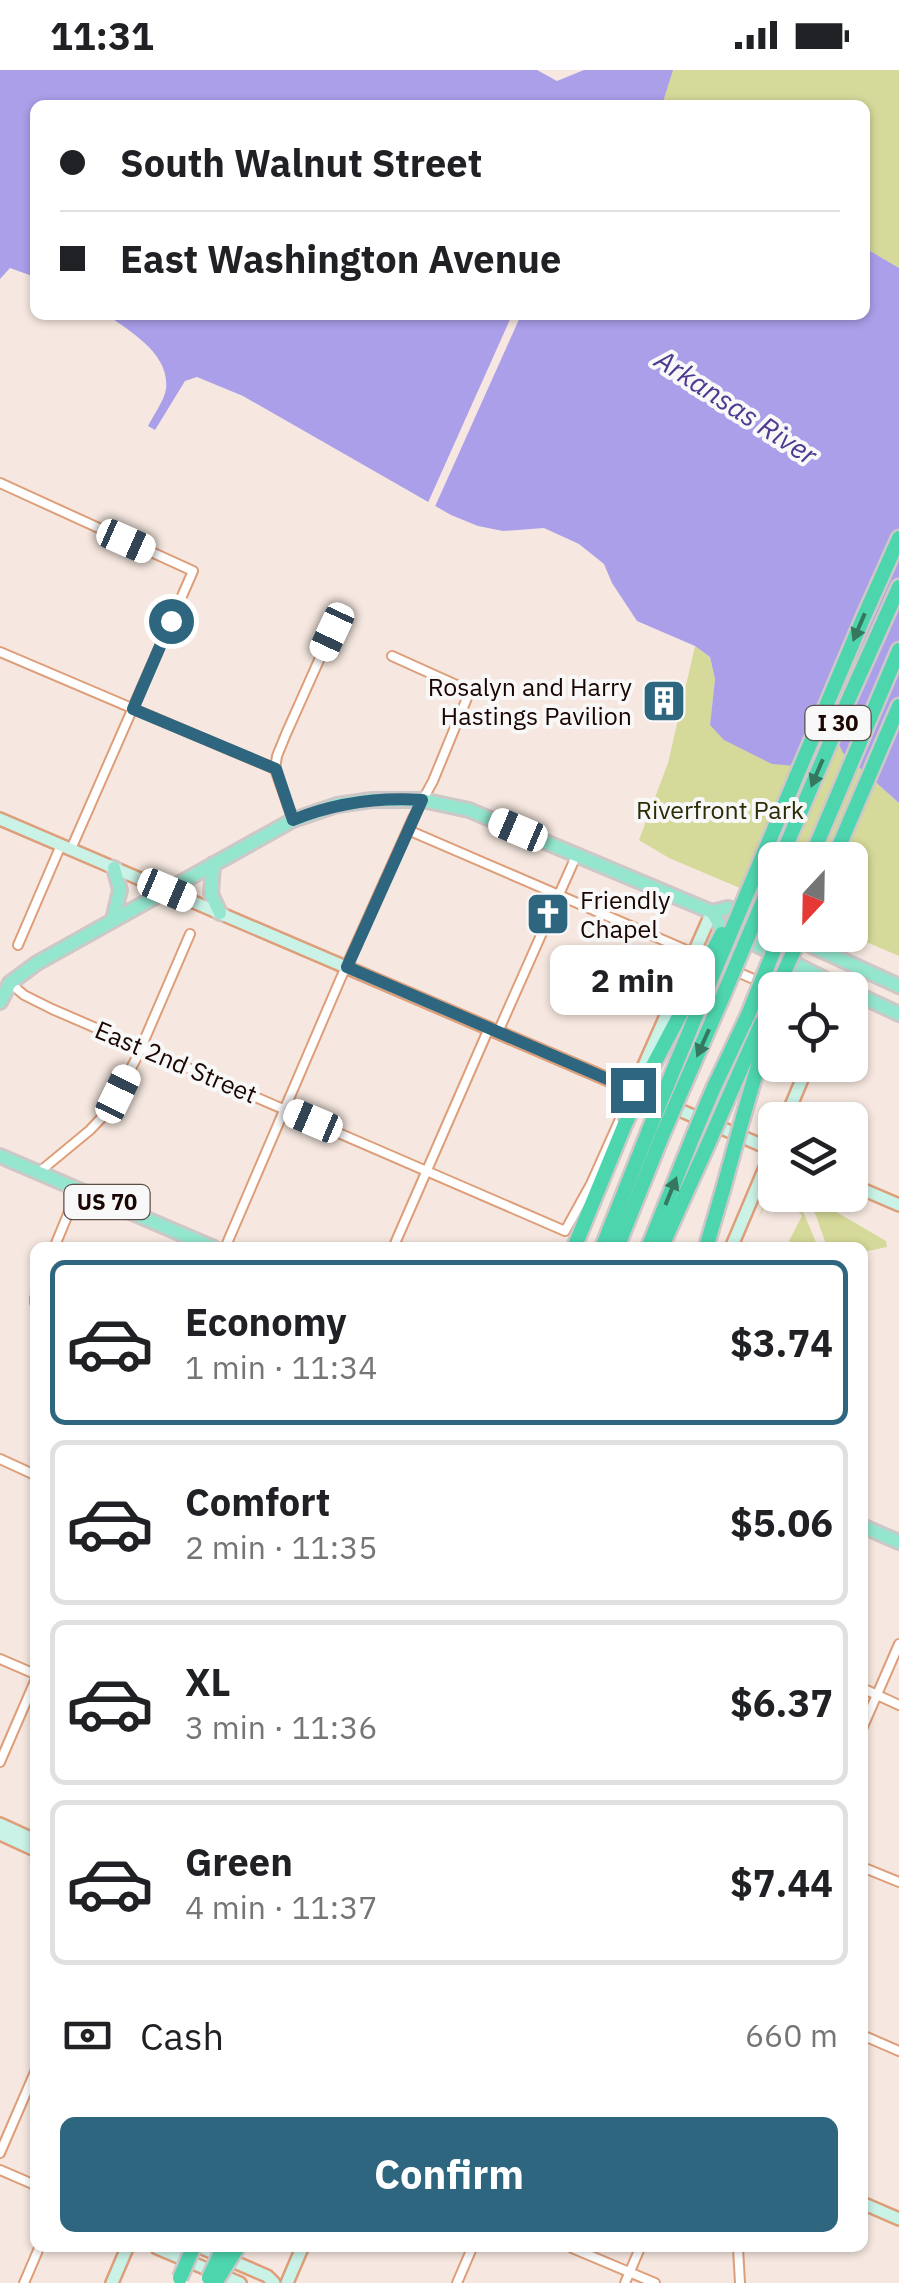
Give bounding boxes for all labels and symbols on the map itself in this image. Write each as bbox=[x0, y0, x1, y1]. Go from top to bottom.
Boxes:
water label: Arkansas River bbox=[647, 340, 825, 473]
car bbox=[92, 515, 160, 567]
car bbox=[306, 598, 358, 666]
route start bbox=[149, 599, 194, 644]
one-way arrow bbox=[851, 612, 867, 642]
place label: Rosalyn and Harry Hastings Pavilion bbox=[428, 670, 633, 732]
building icon: Rosalyn and Harry Hastings Pavilion bbox=[641, 678, 687, 724]
road number: I 30 bbox=[806, 706, 870, 740]
one-way arrow bbox=[809, 758, 825, 788]
park label: Riverfront Park bbox=[636, 793, 804, 826]
car bbox=[485, 804, 551, 856]
north arrow bbox=[758, 842, 868, 952]
car bbox=[134, 864, 200, 916]
place label: Friendly Chapel bbox=[580, 883, 671, 945]
church icon: Friendly Chapel bbox=[525, 891, 571, 937]
callout: 2 min bbox=[550, 945, 716, 1015]
street label: East 2nd Street bbox=[90, 1013, 262, 1110]
one-way arrow bbox=[695, 1028, 711, 1058]
car bbox=[91, 1060, 145, 1128]
route end bbox=[611, 1068, 656, 1113]
car bbox=[280, 1095, 346, 1147]
one-way arrow bbox=[663, 1175, 679, 1205]
road number: US 70 bbox=[64, 1185, 150, 1219]

